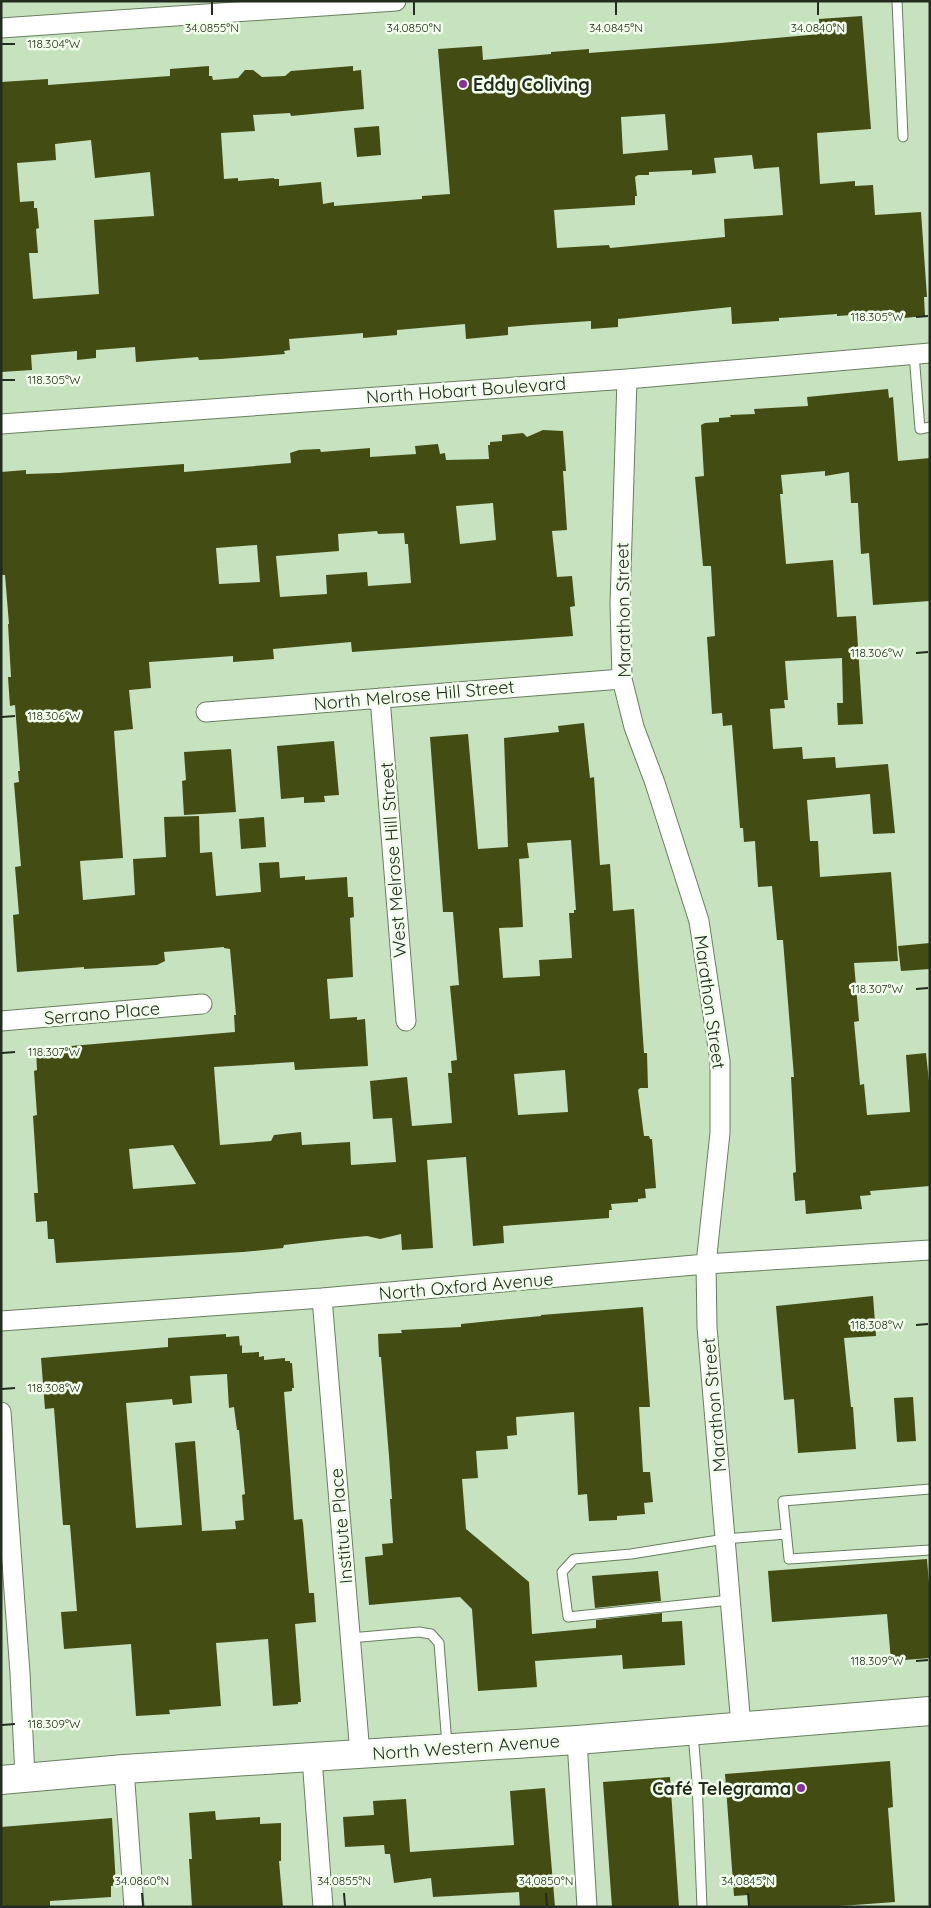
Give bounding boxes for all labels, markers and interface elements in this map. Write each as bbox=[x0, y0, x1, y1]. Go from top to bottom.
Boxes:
text: 34.0855°N bbox=[185, 20, 239, 35]
text: 34.0850°N bbox=[387, 20, 441, 35]
text: 34.0845°N bbox=[589, 20, 643, 35]
text: 34.0840°N bbox=[791, 20, 845, 35]
text: 118.304°W bbox=[28, 36, 81, 51]
place label: Eddy Coliving bbox=[473, 73, 590, 96]
marker: Eddy Coliving bbox=[457, 78, 469, 90]
text: 118.305°W bbox=[850, 309, 904, 324]
text: 118.305°W bbox=[27, 372, 81, 387]
street label: North Hobart Boulevard bbox=[365, 372, 567, 408]
street label: Marathon Street bbox=[610, 542, 636, 678]
text: 118.306°W bbox=[851, 645, 904, 660]
street label: North Melrose Hill Street bbox=[313, 675, 515, 715]
text: 118.306°W bbox=[28, 708, 81, 723]
street label: West Melrose Hill Street bbox=[375, 761, 411, 959]
street label: Marathon Street bbox=[689, 933, 731, 1071]
text: 118.307°W bbox=[851, 981, 903, 996]
street label: Serrano Place bbox=[43, 996, 161, 1030]
text: 118.307°W bbox=[28, 1044, 80, 1059]
street label: North Oxford Avenue bbox=[378, 1267, 554, 1305]
text: 118.308°W bbox=[850, 1317, 904, 1332]
street label: Marathon Street bbox=[697, 1337, 731, 1473]
text: 118.308°W bbox=[27, 1380, 81, 1395]
street label: Institute Place bbox=[324, 1467, 358, 1585]
text: 118.309°W bbox=[850, 1653, 904, 1668]
text: 118.309°W bbox=[27, 1716, 81, 1731]
street label: North Western Avenue bbox=[371, 1729, 561, 1765]
place label: Café Telegrama bbox=[652, 1777, 791, 1800]
marker: Café Telegrama bbox=[795, 1782, 807, 1794]
text: 34.0860°N bbox=[115, 1873, 169, 1888]
text: 34.0855°N bbox=[317, 1873, 371, 1888]
text: 34.0850°N bbox=[519, 1873, 573, 1888]
text: 34.0845°N bbox=[721, 1873, 775, 1888]

